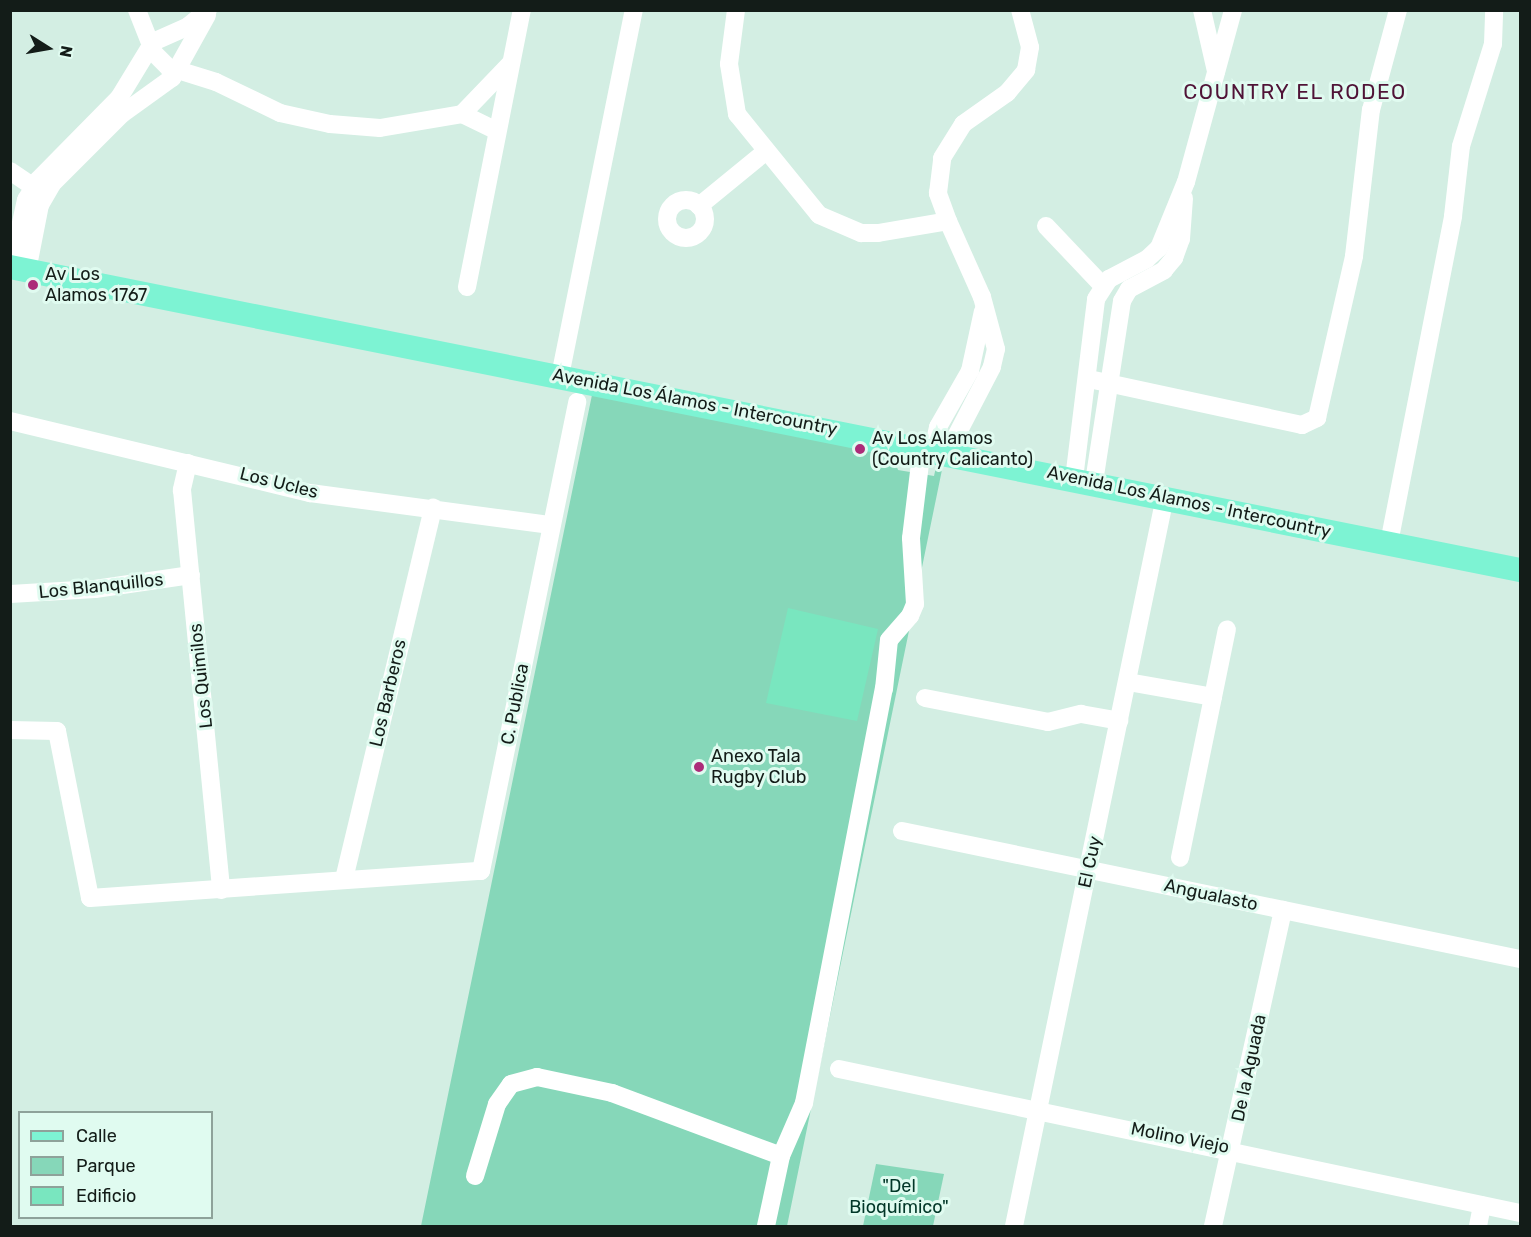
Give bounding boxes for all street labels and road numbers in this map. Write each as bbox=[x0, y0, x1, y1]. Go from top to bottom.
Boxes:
street label: Avenida Los Álamos - Intercountry bbox=[551, 364, 839, 440]
street label: Avenida Los Álamos - Intercountry bbox=[1045, 461, 1333, 543]
street label: Los Ucles bbox=[238, 463, 320, 503]
street label: Los Blanquillos bbox=[38, 569, 164, 603]
street label: Los Quimilos bbox=[185, 622, 217, 730]
street label: Los Barberos bbox=[365, 637, 411, 749]
street label: C. Publica bbox=[497, 661, 533, 747]
street label: El Cuy bbox=[1074, 834, 1106, 890]
street label: Angualasto bbox=[1162, 875, 1260, 915]
street label: De la Aguada bbox=[1227, 1012, 1271, 1124]
street label: Molino Viejo bbox=[1129, 1118, 1231, 1158]

